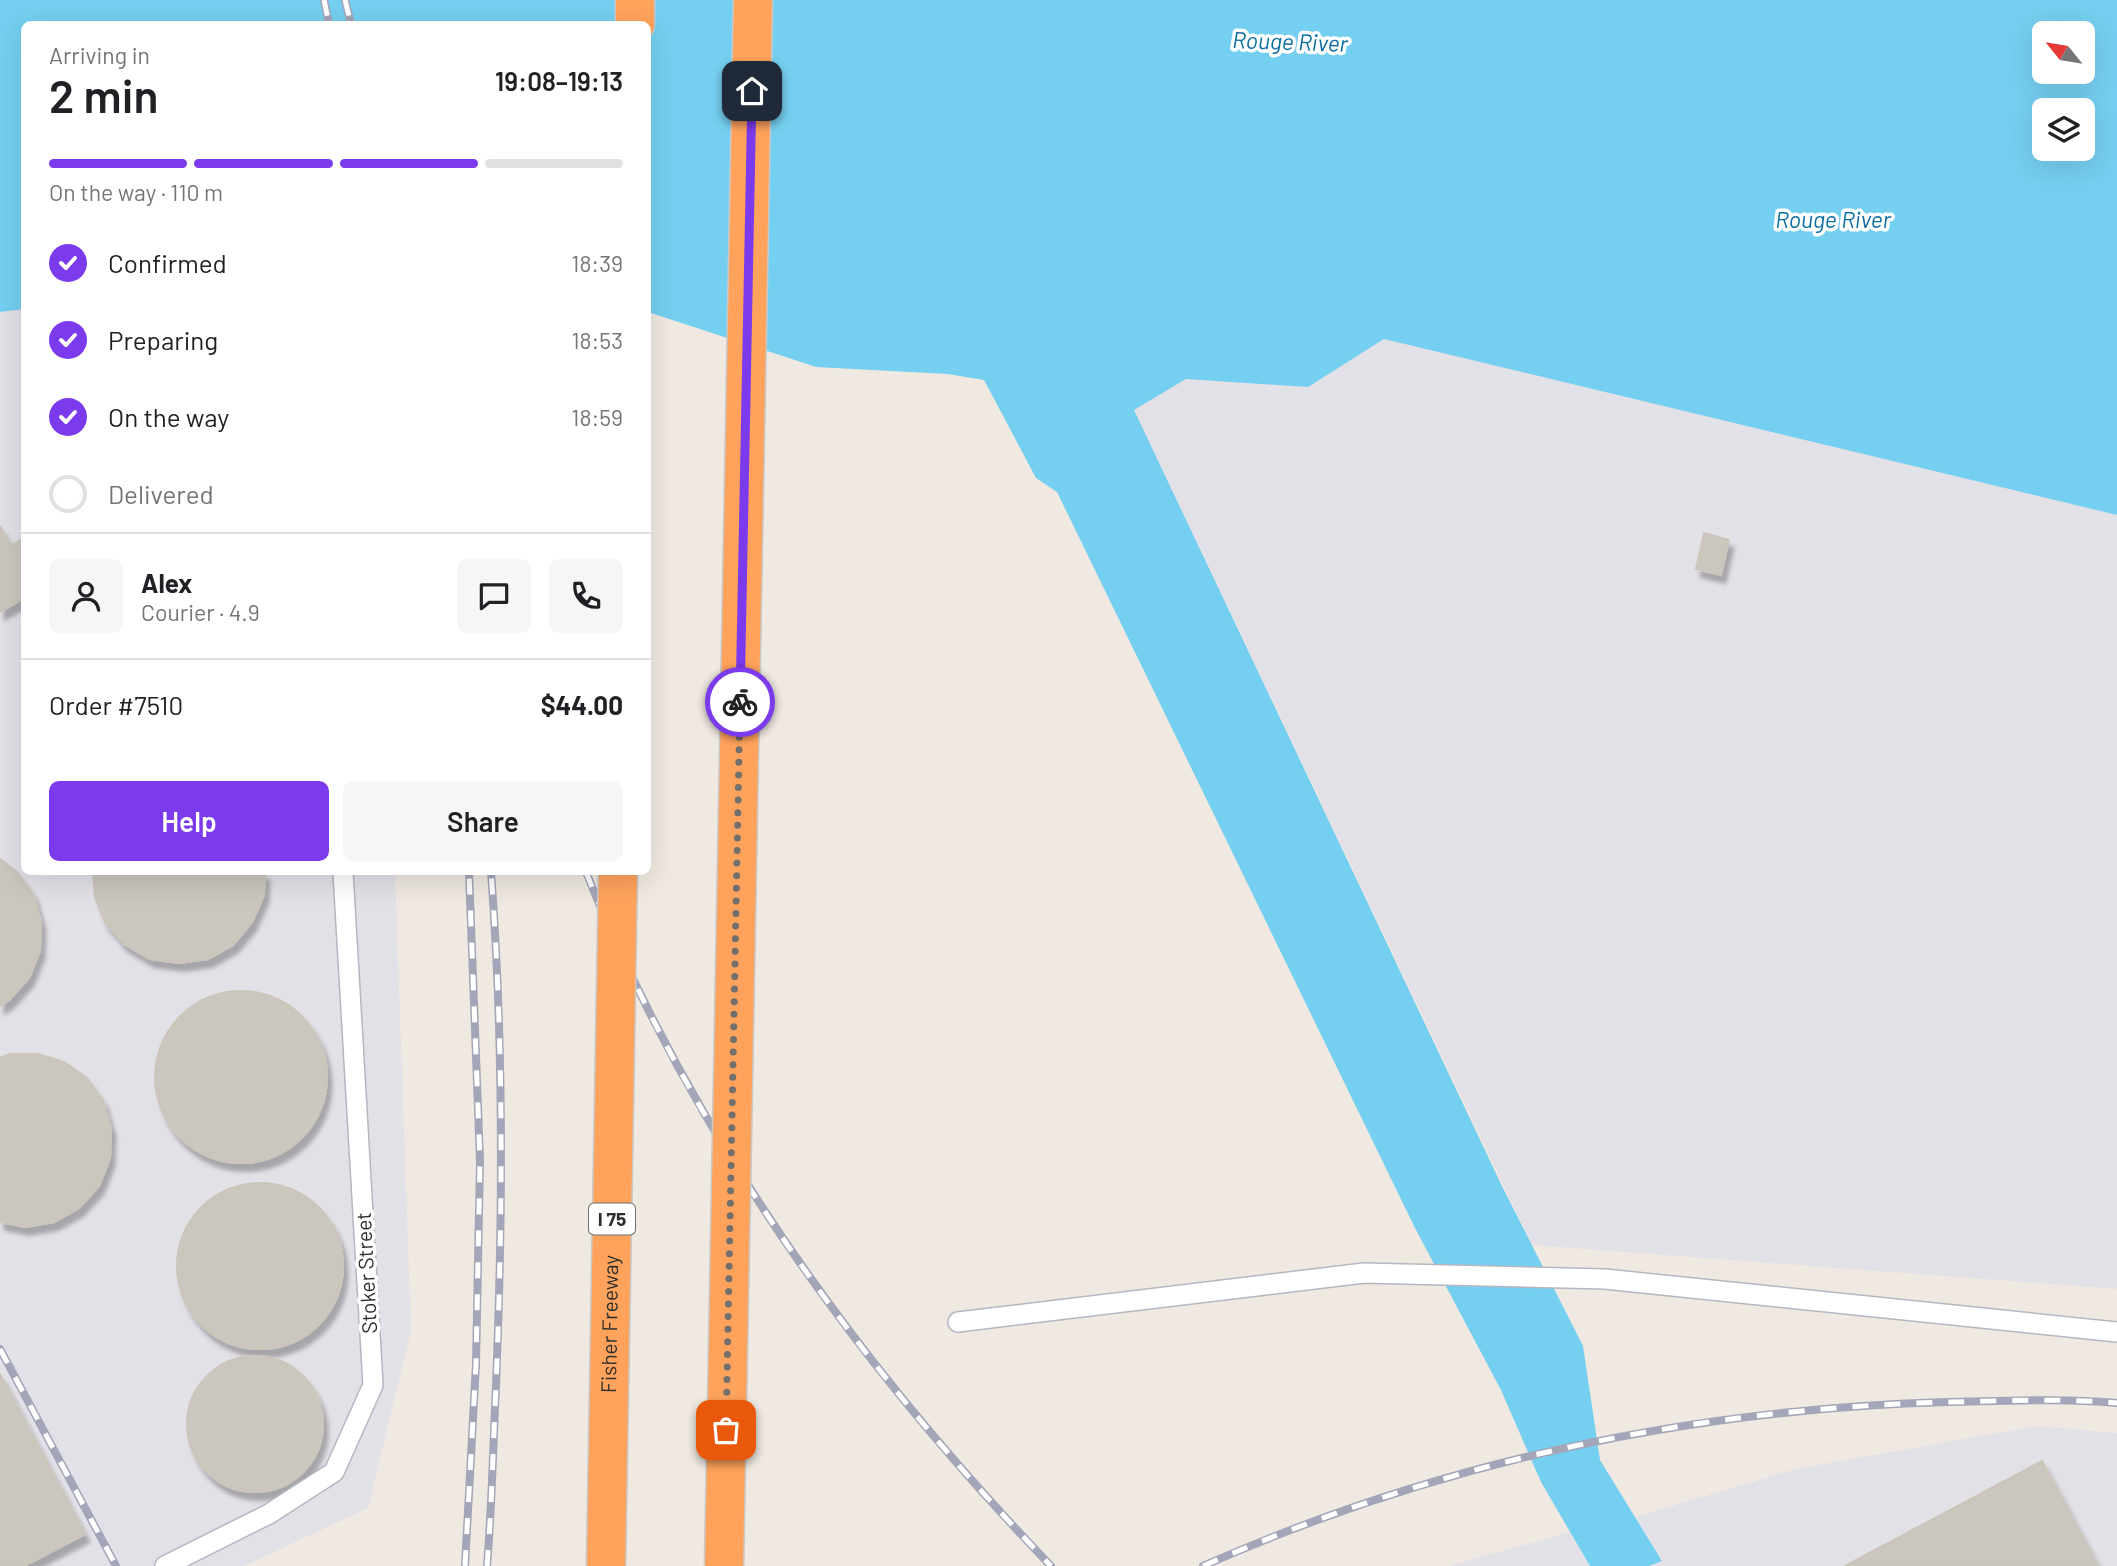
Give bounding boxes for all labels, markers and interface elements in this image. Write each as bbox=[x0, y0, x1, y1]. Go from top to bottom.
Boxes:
north arrow bbox=[2032, 21, 2095, 84]
map controls bbox=[2032, 21, 2095, 161]
water label: Rouge River bbox=[1232, 25, 1349, 57]
text: Arriving in bbox=[49, 41, 150, 69]
pin bbox=[722, 61, 782, 121]
text: 19:08–19:13 bbox=[495, 65, 623, 96]
text: 2 min bbox=[49, 67, 158, 122]
icon: home bbox=[733, 72, 771, 110]
button: layers bbox=[2032, 98, 2095, 161]
text: On the way · 110 m bbox=[49, 178, 223, 206]
water label: Rouge River bbox=[1775, 205, 1892, 233]
icon: check bbox=[49, 244, 87, 282]
text: Confirmed bbox=[108, 247, 227, 278]
text: 18:39 bbox=[571, 249, 623, 277]
icon: check bbox=[49, 321, 87, 359]
text: Preparing bbox=[108, 324, 218, 355]
text: 18:53 bbox=[572, 326, 623, 354]
icon: check bbox=[49, 398, 87, 436]
text: On the way bbox=[108, 401, 229, 432]
text: 18:59 bbox=[571, 403, 623, 431]
text: Delivered bbox=[108, 478, 214, 509]
button: person bbox=[49, 559, 123, 633]
button: chat bbox=[457, 559, 531, 633]
button: phone bbox=[549, 559, 623, 633]
text: Alex bbox=[141, 567, 192, 598]
text: Courier · 4.9 bbox=[141, 598, 260, 626]
courier bbox=[705, 667, 775, 737]
icon: bike bbox=[721, 683, 759, 721]
text: Order #7510 bbox=[49, 689, 183, 720]
text: $44.00 bbox=[541, 689, 623, 720]
button: Help bbox=[49, 781, 329, 861]
button: Share bbox=[343, 781, 623, 861]
road number: I 75 bbox=[589, 1204, 635, 1234]
street label: Stoker Street bbox=[350, 1212, 381, 1334]
street label: Fisher Freeway bbox=[595, 1254, 622, 1393]
pin bbox=[696, 1400, 756, 1460]
icon: bag bbox=[707, 1411, 745, 1449]

